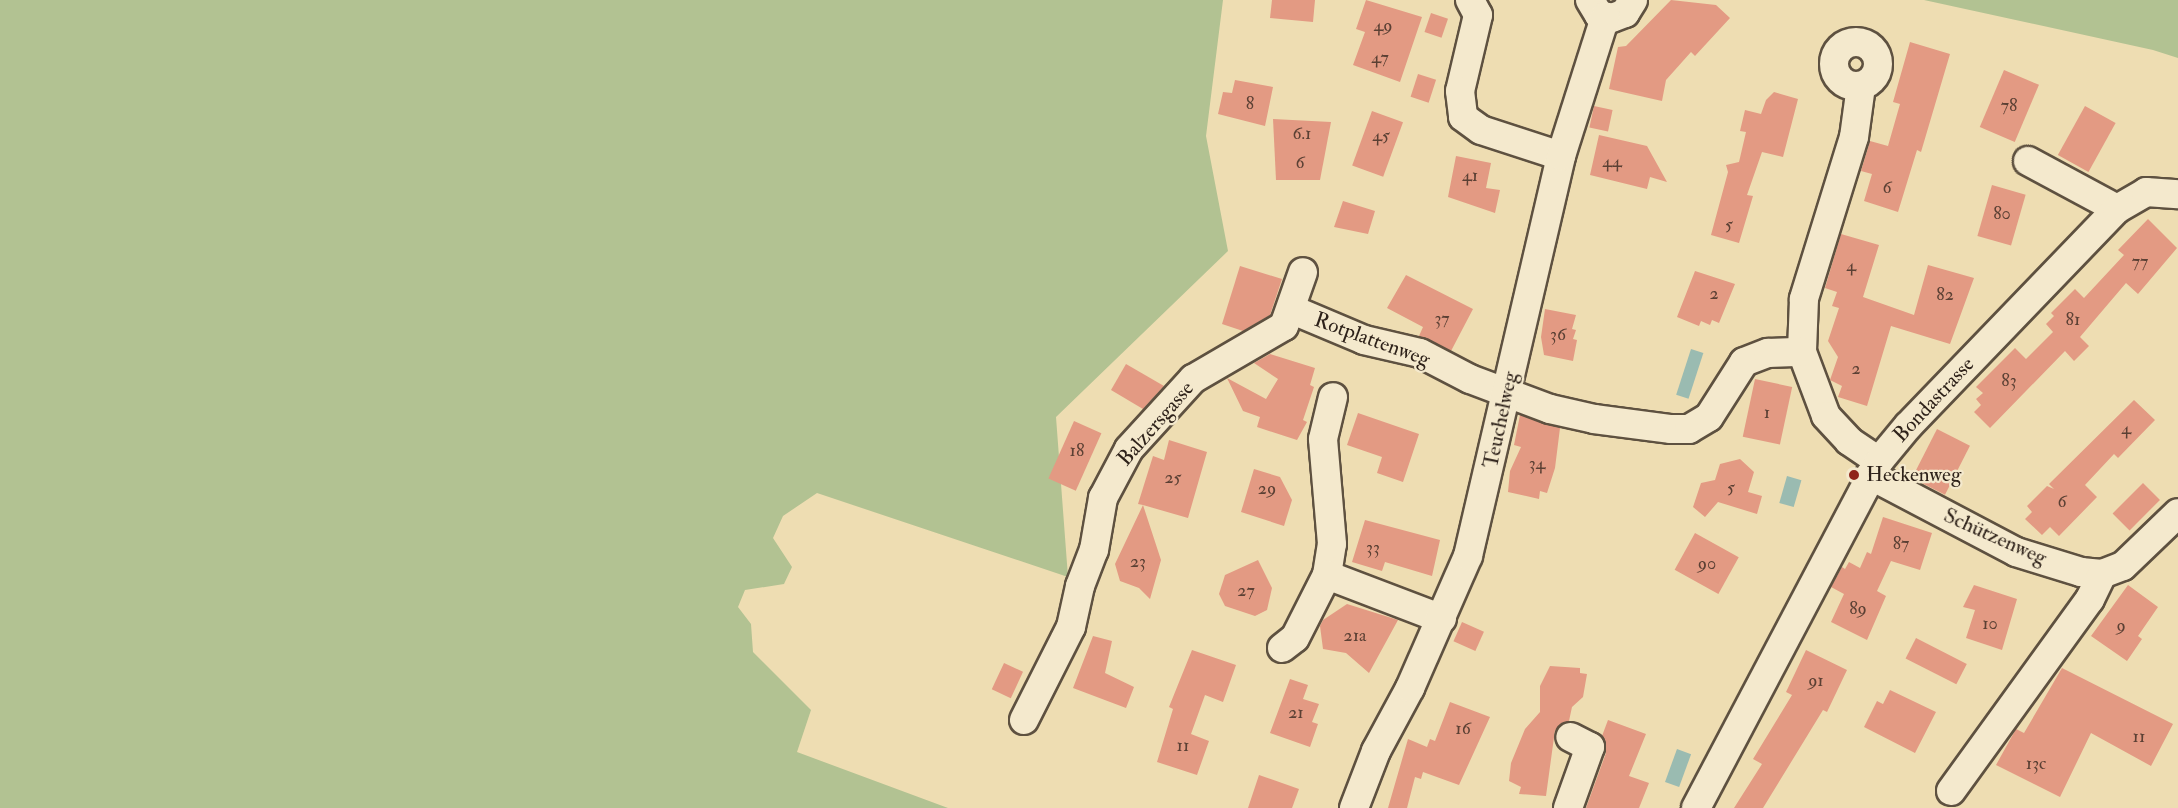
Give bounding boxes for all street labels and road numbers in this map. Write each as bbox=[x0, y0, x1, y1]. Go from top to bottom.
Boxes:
street label: Rotplattenweg bbox=[1311, 307, 1433, 373]
street label: Bondastrasse bbox=[1888, 352, 1980, 448]
street label: Teuchelweg bbox=[1478, 369, 1524, 471]
street label: Balzersgasse bbox=[1112, 377, 1200, 471]
street label: Schützenweg bbox=[1940, 503, 2050, 571]

